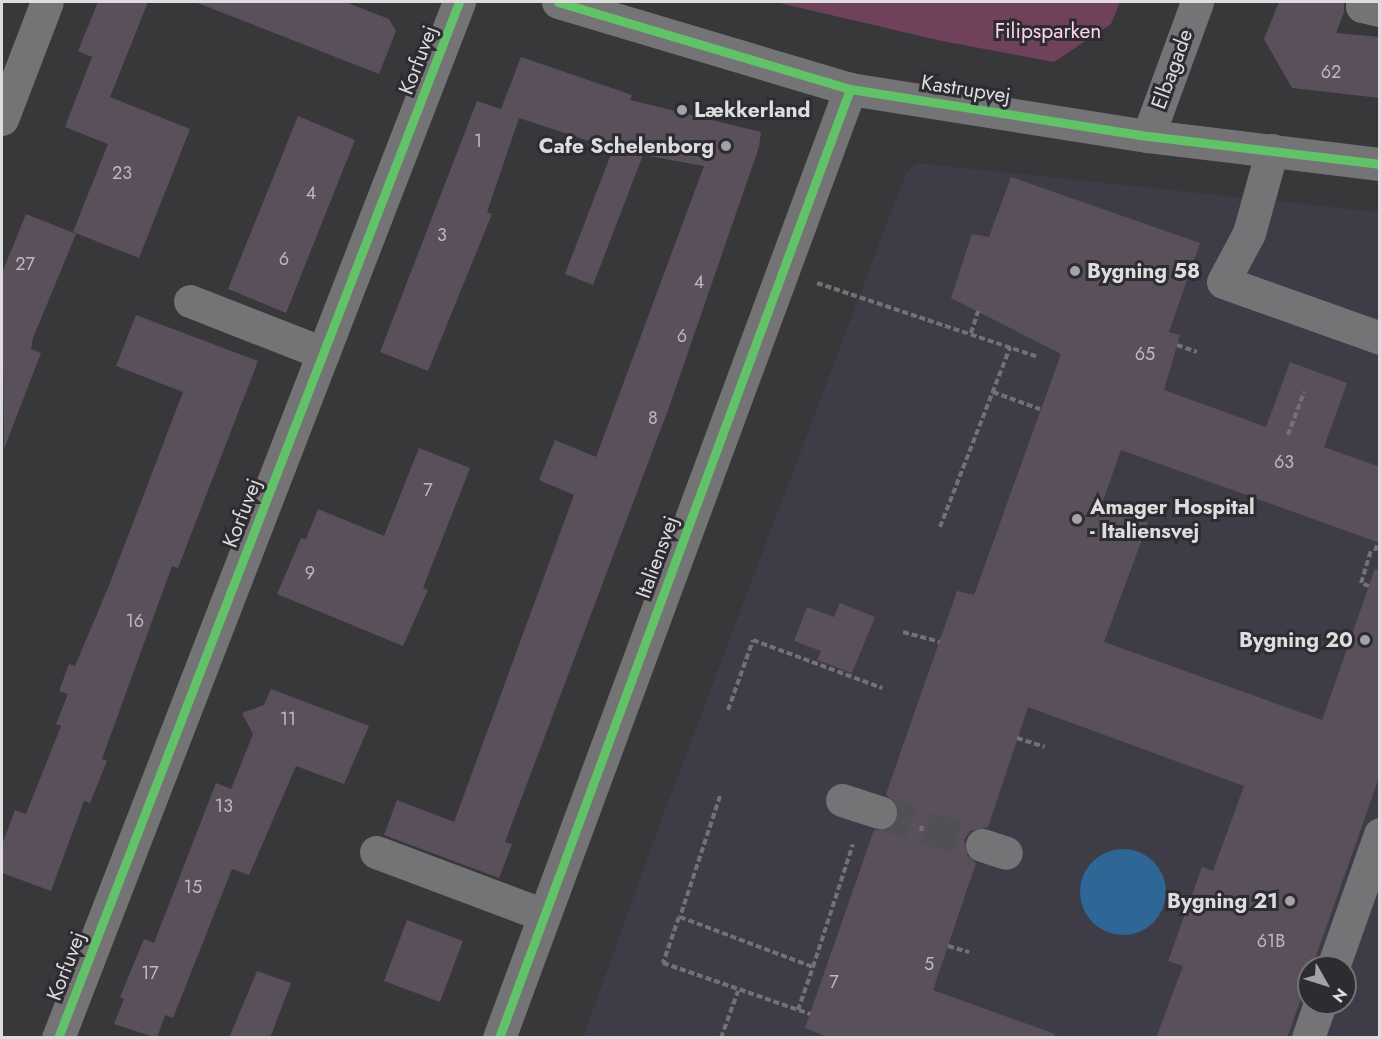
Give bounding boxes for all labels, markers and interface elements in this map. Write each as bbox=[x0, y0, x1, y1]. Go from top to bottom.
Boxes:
park label: Filipsparken bbox=[995, 18, 1101, 44]
street label: Korfuvej bbox=[393, 22, 443, 98]
street label: Elbagade bbox=[1146, 26, 1198, 112]
house number: 62 bbox=[1321, 61, 1341, 83]
street label: Kastrupvej bbox=[919, 69, 1013, 109]
place label: Lækkerland bbox=[694, 97, 811, 123]
marker: Lækkerland bbox=[675, 103, 689, 117]
house number: 1 bbox=[474, 130, 482, 152]
place label: Cafe Schelenborg bbox=[539, 133, 714, 159]
marker: Cafe Schelenborg bbox=[719, 139, 733, 153]
house number: 23 bbox=[112, 162, 132, 184]
house number: 4 bbox=[306, 182, 316, 204]
house number: 3 bbox=[437, 224, 447, 246]
house number: 6 bbox=[279, 248, 289, 270]
house number: 27 bbox=[15, 253, 35, 275]
place label: Bygning 58 bbox=[1087, 258, 1200, 284]
marker: Bygning 58 bbox=[1068, 264, 1082, 278]
house number: 4 bbox=[694, 271, 704, 293]
house number: 6 bbox=[677, 325, 687, 347]
house number: 65 bbox=[1135, 343, 1155, 365]
house number: 8 bbox=[648, 407, 658, 429]
house number: 63 bbox=[1274, 451, 1294, 473]
street label: Korfuvej bbox=[217, 475, 267, 551]
house number: 7 bbox=[423, 479, 433, 501]
place label: Amager Hospital - Italiensvej bbox=[1090, 494, 1255, 544]
marker: Amager Hospital - Italiensvej bbox=[1068, 510, 1086, 528]
street label: Italiensvej bbox=[630, 512, 684, 602]
house number: 9 bbox=[305, 562, 315, 584]
house number: 16 bbox=[126, 610, 144, 632]
place label: Bygning 20 bbox=[1239, 627, 1353, 653]
marker: Bygning 20 bbox=[1358, 633, 1372, 647]
house number: 11 bbox=[280, 708, 296, 730]
house number: 13 bbox=[215, 795, 233, 817]
house number: 15 bbox=[184, 876, 202, 898]
place label: Bygning 21 bbox=[1167, 888, 1278, 914]
marker: Bygning 21 bbox=[1283, 894, 1297, 908]
street label: Korfuvej bbox=[41, 928, 91, 1004]
house number: 61B bbox=[1257, 930, 1285, 952]
house number: 5 bbox=[924, 953, 934, 975]
north arrow bbox=[1297, 955, 1357, 1015]
house number: 17 bbox=[141, 962, 159, 984]
house number: 7 bbox=[829, 971, 839, 993]
text: N bbox=[1327, 983, 1353, 1008]

